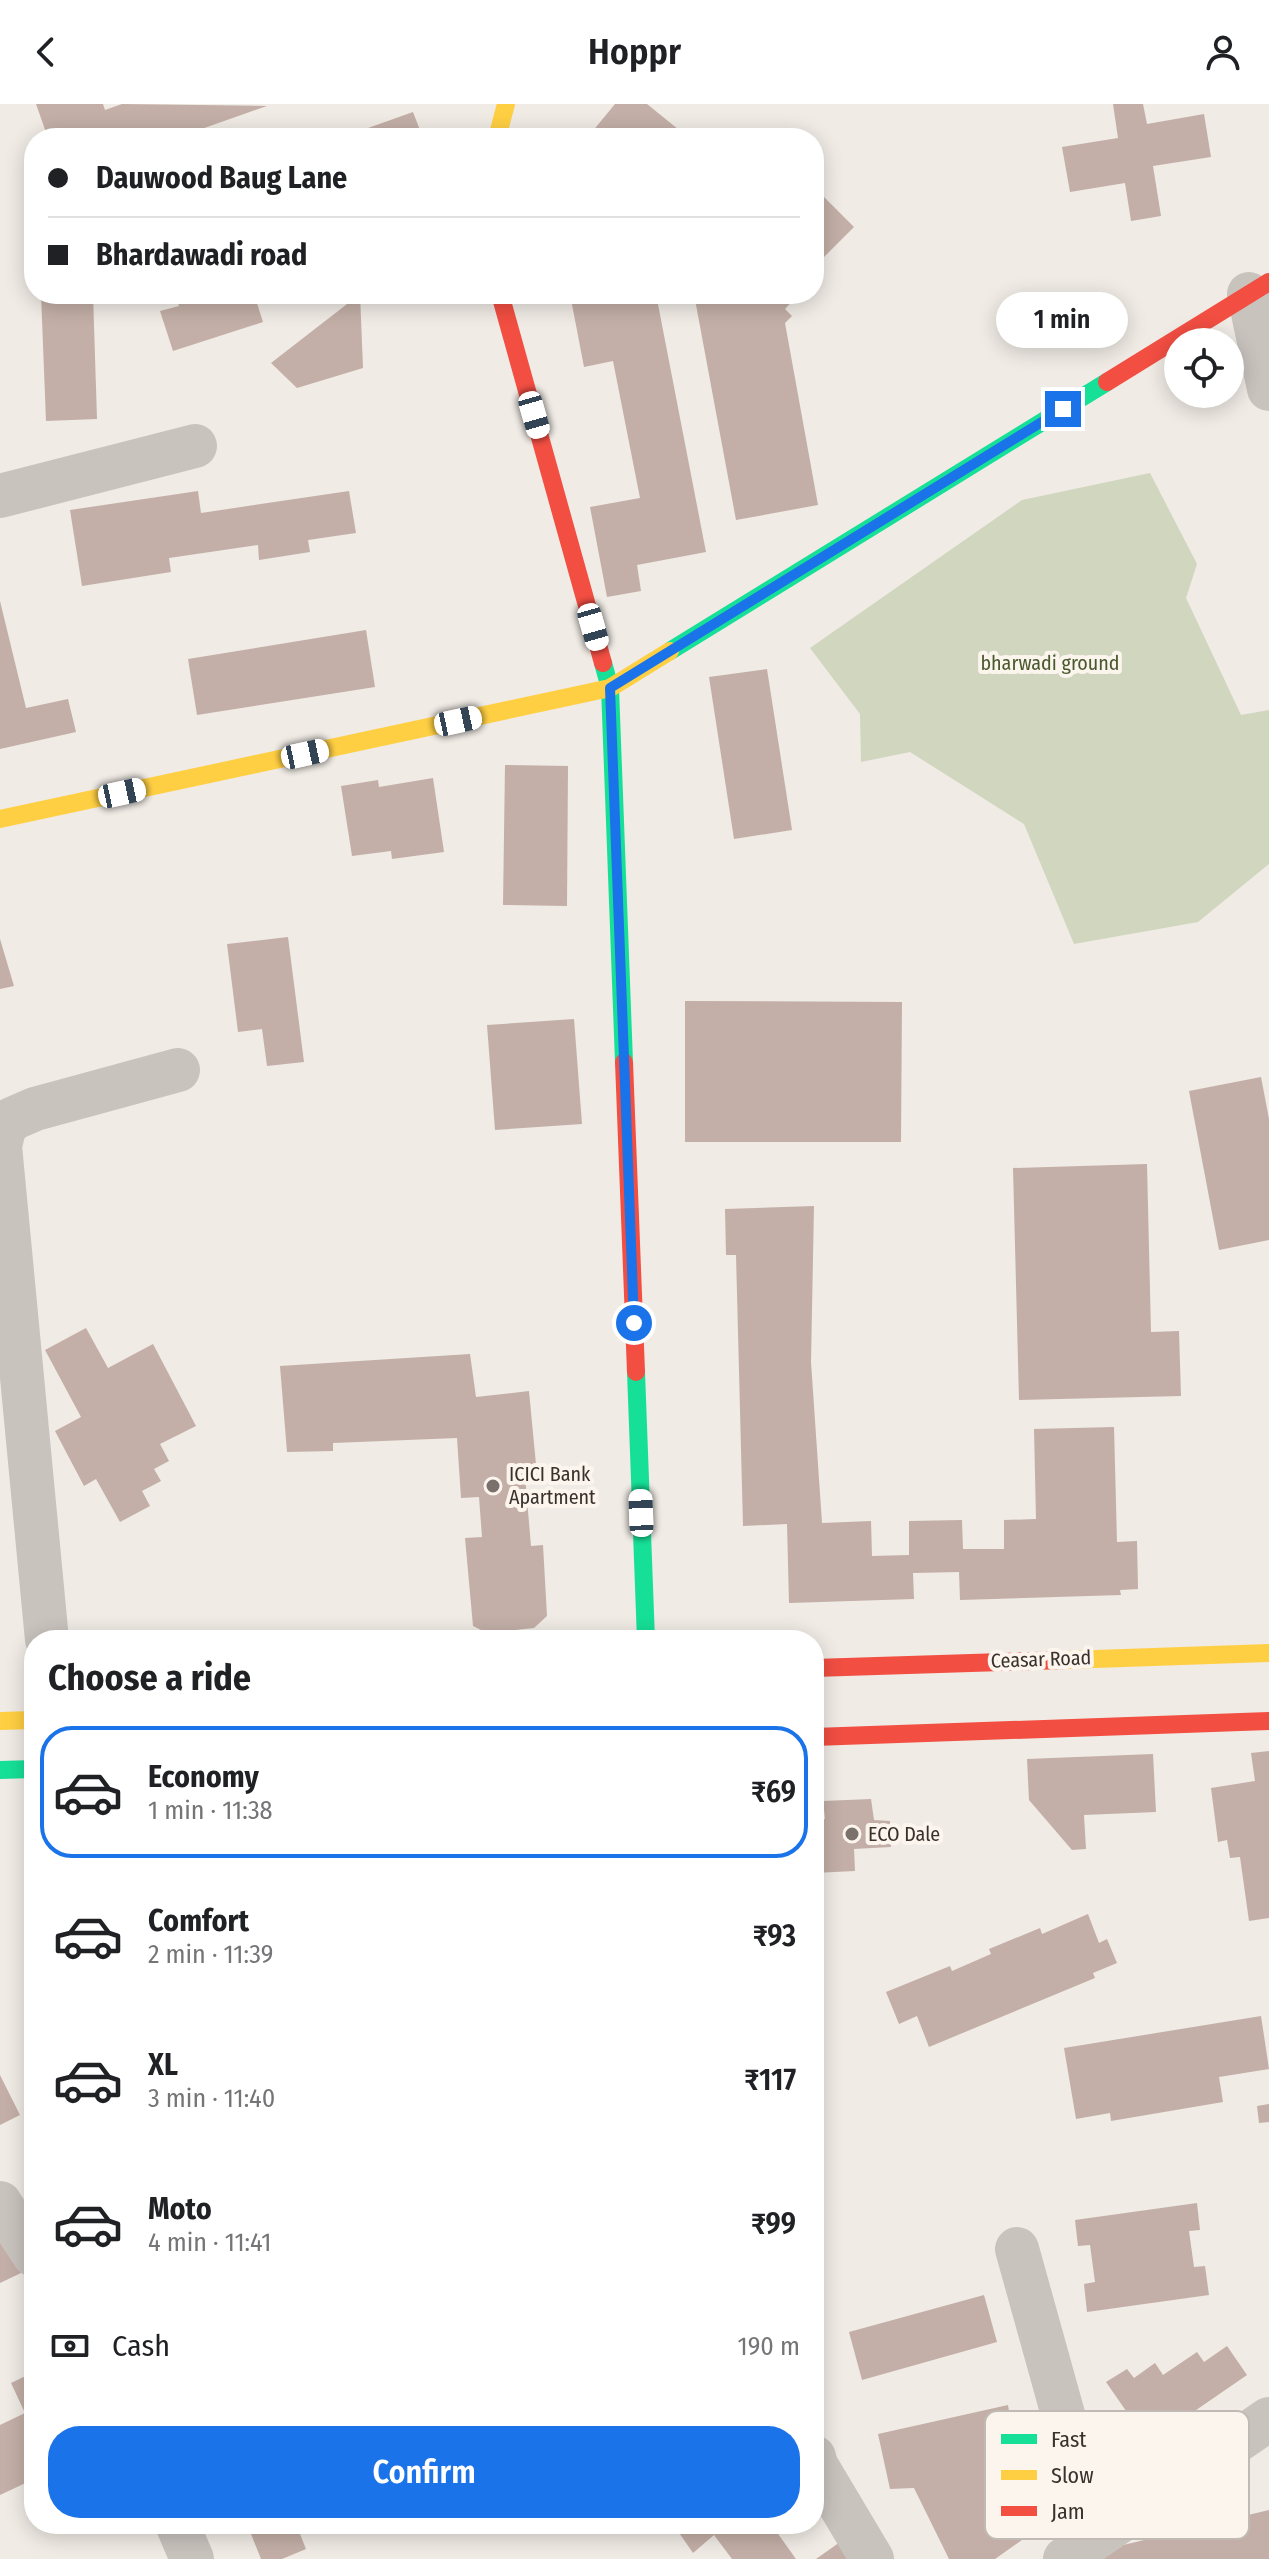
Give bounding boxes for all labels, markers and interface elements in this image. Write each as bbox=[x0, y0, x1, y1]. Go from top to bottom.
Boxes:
icon: back bbox=[24, 30, 68, 74]
text: Hoppr bbox=[588, 30, 681, 74]
icon: person bbox=[1201, 30, 1245, 74]
text: Dauwood Baug Lane bbox=[96, 160, 347, 196]
text: Bhardawadi road bbox=[96, 237, 307, 273]
callout: 1 min bbox=[997, 293, 1129, 349]
text: 1 min bbox=[1034, 304, 1090, 335]
map controls bbox=[1164, 328, 1244, 408]
button: locate bbox=[1164, 328, 1244, 408]
car bbox=[516, 389, 552, 441]
route end bbox=[1045, 391, 1081, 427]
car bbox=[575, 601, 611, 653]
park label: bharwadi ground bbox=[980, 651, 1120, 675]
car bbox=[432, 704, 484, 738]
car bbox=[279, 737, 331, 771]
car bbox=[96, 776, 148, 810]
route start bbox=[616, 1305, 652, 1341]
place label: ICICI Bank Apartment bbox=[509, 1462, 596, 1509]
marker: ICICI Bank Apartment bbox=[484, 1477, 502, 1495]
car bbox=[628, 1489, 654, 1537]
street label: Ceasar Road bbox=[990, 1645, 1092, 1673]
text: Choose a ride bbox=[48, 1656, 251, 1700]
icon: car bbox=[52, 1756, 124, 1828]
text: Economy bbox=[148, 1759, 259, 1795]
text: ₹69 bbox=[751, 1774, 796, 1810]
text: 1 min · 11:38 bbox=[148, 1795, 273, 1826]
place label: ECO Dale bbox=[868, 1822, 940, 1846]
marker: ECO Dale bbox=[843, 1825, 861, 1843]
icon: car bbox=[52, 1900, 124, 1972]
text: Comfort bbox=[148, 1903, 249, 1939]
text: ₹93 bbox=[753, 1918, 796, 1954]
text: 2 min · 11:39 bbox=[148, 1939, 273, 1970]
icon: car bbox=[52, 2044, 124, 2116]
text: XL bbox=[148, 2047, 178, 2083]
text: ₹117 bbox=[744, 2062, 796, 2098]
text: 3 min · 11:40 bbox=[148, 2083, 275, 2114]
icon: car bbox=[52, 2188, 124, 2260]
text: Moto bbox=[148, 2191, 212, 2227]
text: ₹99 bbox=[751, 2206, 796, 2242]
text: 4 min · 11:41 bbox=[148, 2227, 271, 2258]
icon: cash bbox=[48, 2324, 92, 2368]
text: Cash bbox=[112, 2328, 170, 2364]
text: 190 m bbox=[738, 2331, 800, 2362]
legend bbox=[985, 2411, 1249, 2539]
button: Confirm bbox=[48, 2426, 800, 2518]
text: Fast bbox=[1051, 2426, 1087, 2453]
text: Slow bbox=[1051, 2462, 1094, 2489]
text: Jam bbox=[1051, 2498, 1085, 2525]

